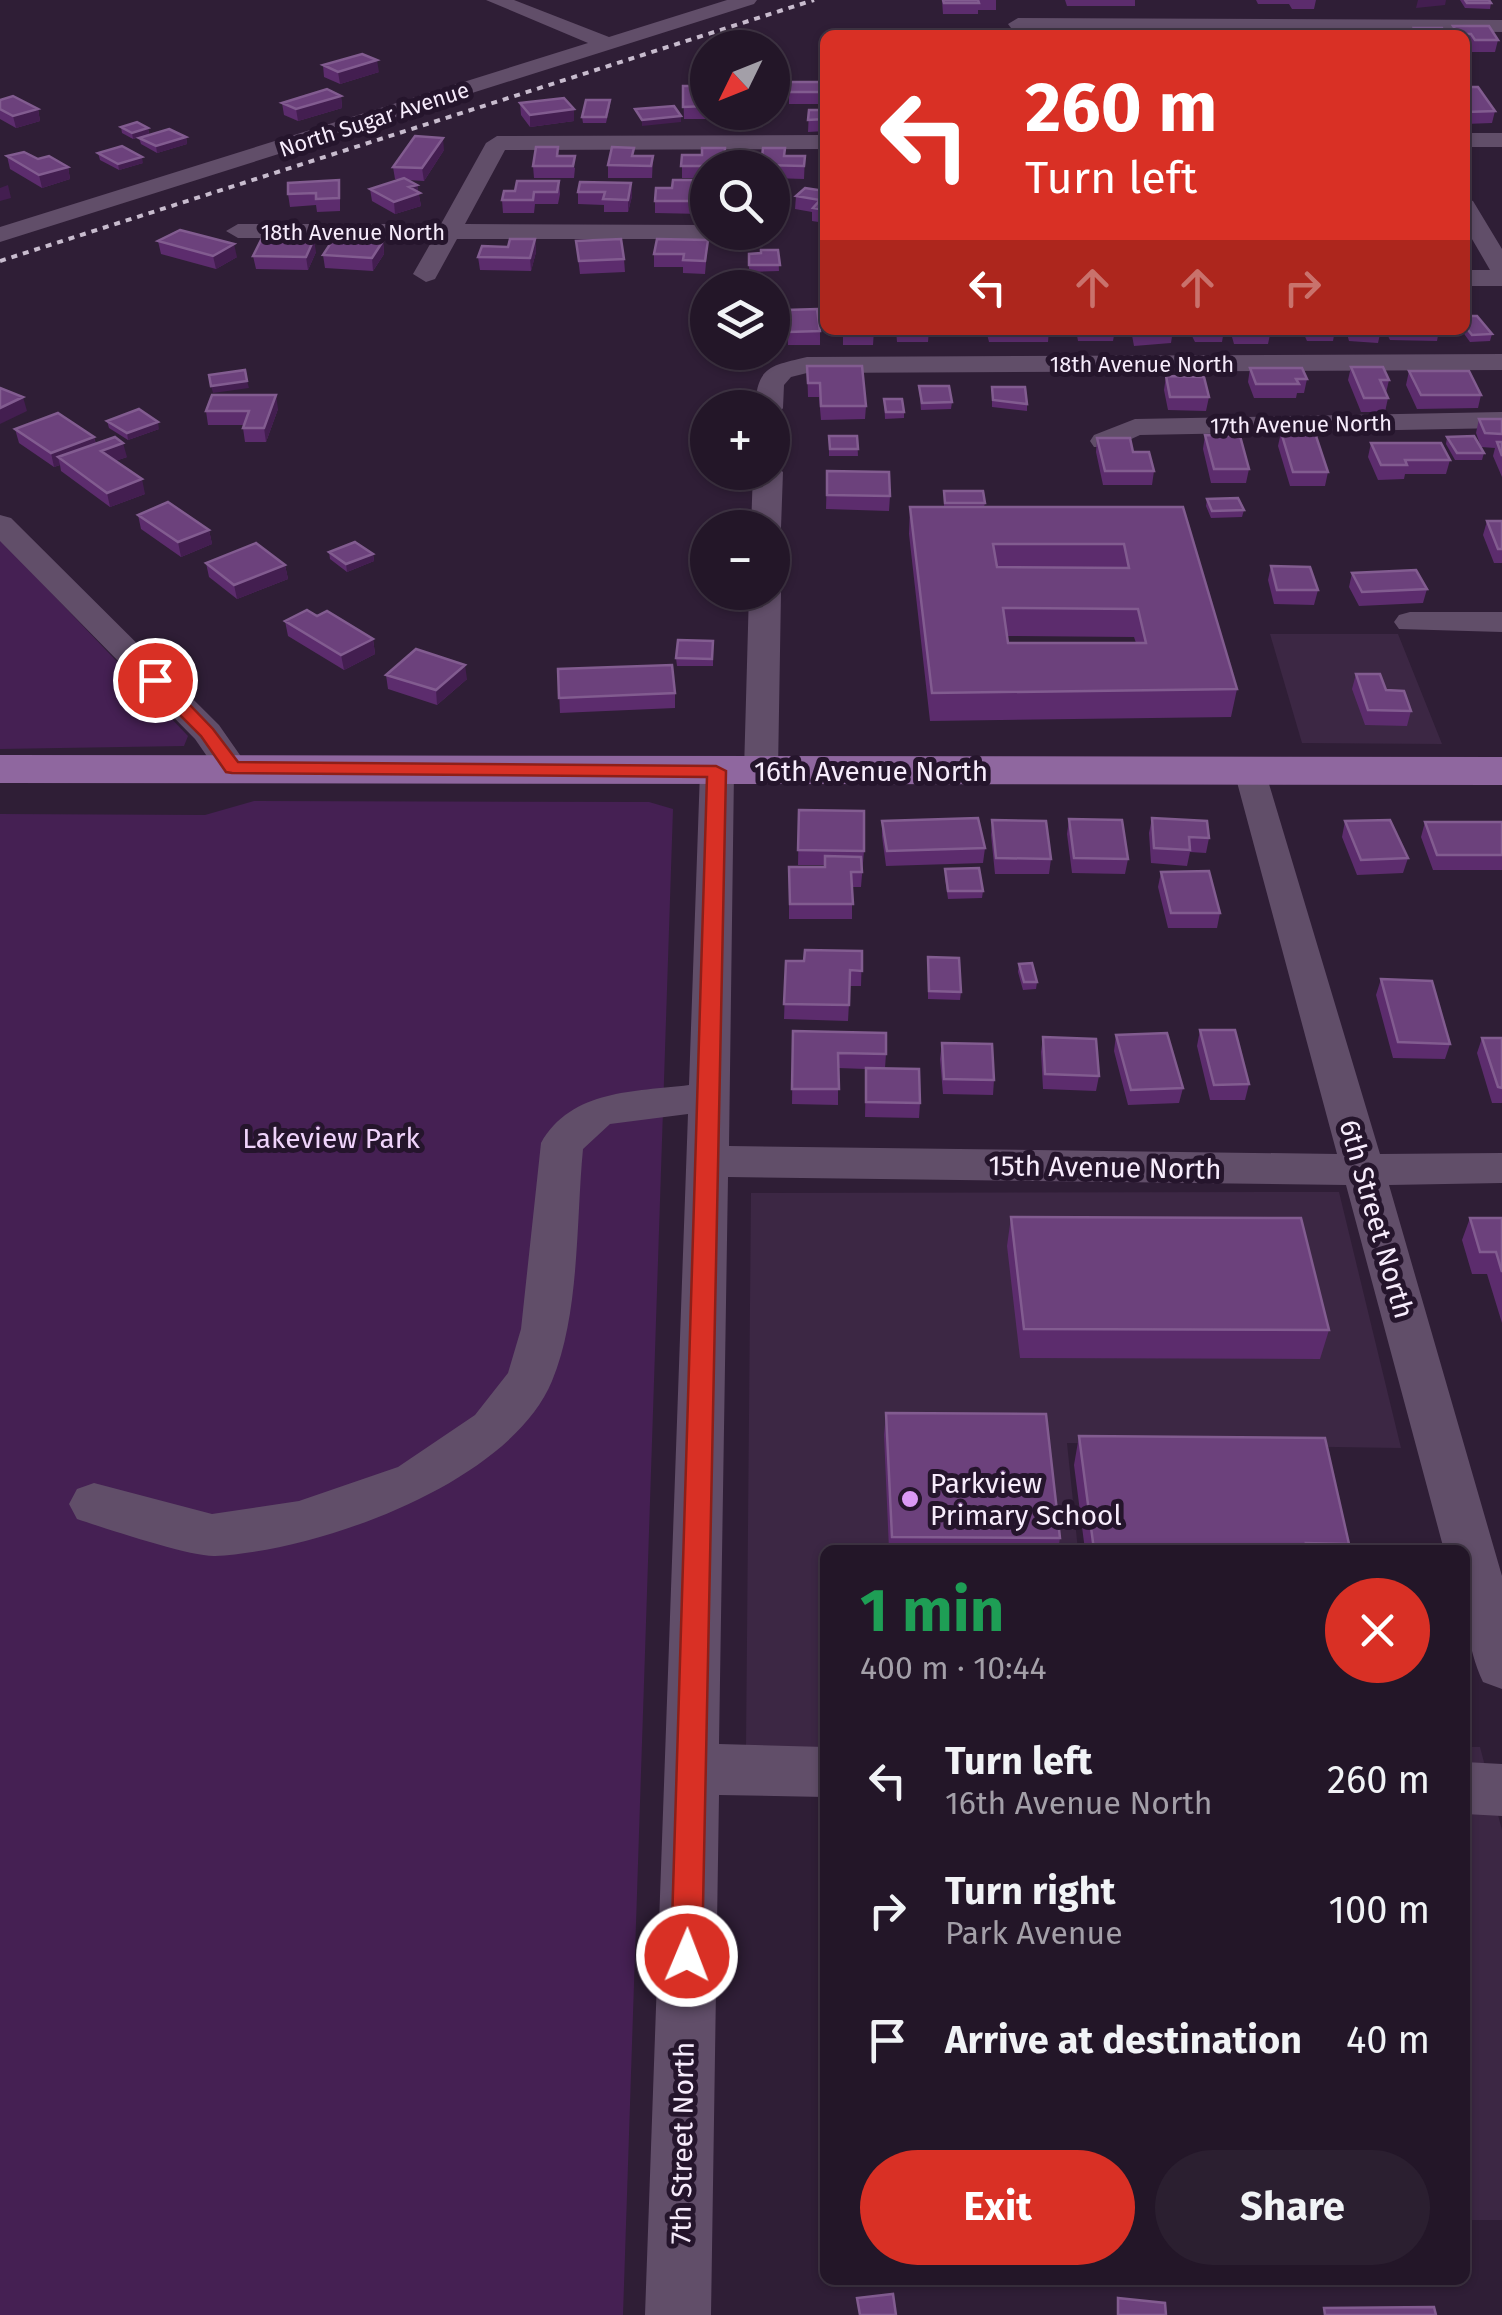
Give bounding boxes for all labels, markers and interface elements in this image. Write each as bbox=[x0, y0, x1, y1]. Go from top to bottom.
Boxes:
north arrow bbox=[690, 30, 790, 130]
map controls bbox=[690, 30, 790, 610]
text: 260 m bbox=[1025, 66, 1217, 150]
icon: left bbox=[860, 70, 990, 200]
street label: North Sugar Avenue bbox=[276, 76, 473, 163]
button: search bbox=[690, 150, 790, 250]
text: Turn left bbox=[1025, 151, 1197, 205]
street label: 18th Avenue North bbox=[261, 219, 445, 246]
icon: left bbox=[960, 260, 1015, 315]
icon: ahead bbox=[1065, 260, 1120, 315]
icon: ahead bbox=[1170, 260, 1225, 315]
icon: right bbox=[1275, 260, 1330, 315]
button: layers bbox=[690, 270, 790, 370]
street label: 18th Avenue North bbox=[1050, 351, 1234, 378]
button: + bbox=[690, 390, 790, 490]
street label: 17th Avenue North bbox=[1210, 409, 1392, 440]
button: − bbox=[690, 510, 790, 610]
pin bbox=[113, 638, 198, 723]
icon: arrive bbox=[128, 653, 183, 708]
street label: 16th Avenue North bbox=[754, 755, 988, 788]
street label: 6th Street North bbox=[1332, 1116, 1421, 1322]
park label: Lakeview Park bbox=[242, 1122, 420, 1155]
street label: 15th Avenue North bbox=[988, 1149, 1222, 1186]
place label: Parkview Primary School bbox=[930, 1467, 1122, 1532]
marker: Parkview Primary School bbox=[899, 1488, 921, 1510]
text: 1 min bbox=[860, 1575, 1004, 1647]
button: close bbox=[1325, 1578, 1430, 1683]
text: 400 m · 10:44 bbox=[860, 1649, 1047, 1687]
text: Turn left bbox=[945, 1738, 1092, 1784]
icon: left bbox=[860, 1753, 915, 1808]
text: 260 m bbox=[1327, 1757, 1430, 1803]
text: 16th Avenue North bbox=[945, 1784, 1213, 1822]
text: Turn right bbox=[945, 1868, 1115, 1914]
icon: right bbox=[860, 1883, 915, 1938]
text: 100 m bbox=[1329, 1887, 1430, 1933]
position arrow bbox=[635, 1904, 739, 2008]
text: Park Avenue bbox=[945, 1914, 1123, 1952]
icon: arrive bbox=[860, 2013, 915, 2068]
text: Arrive at destination bbox=[945, 2017, 1302, 2063]
text: 40 m bbox=[1346, 2017, 1430, 2063]
street label: 7th Street North bbox=[664, 2041, 701, 2245]
button: Exit bbox=[860, 2150, 1135, 2265]
button: Share bbox=[1155, 2150, 1430, 2265]

